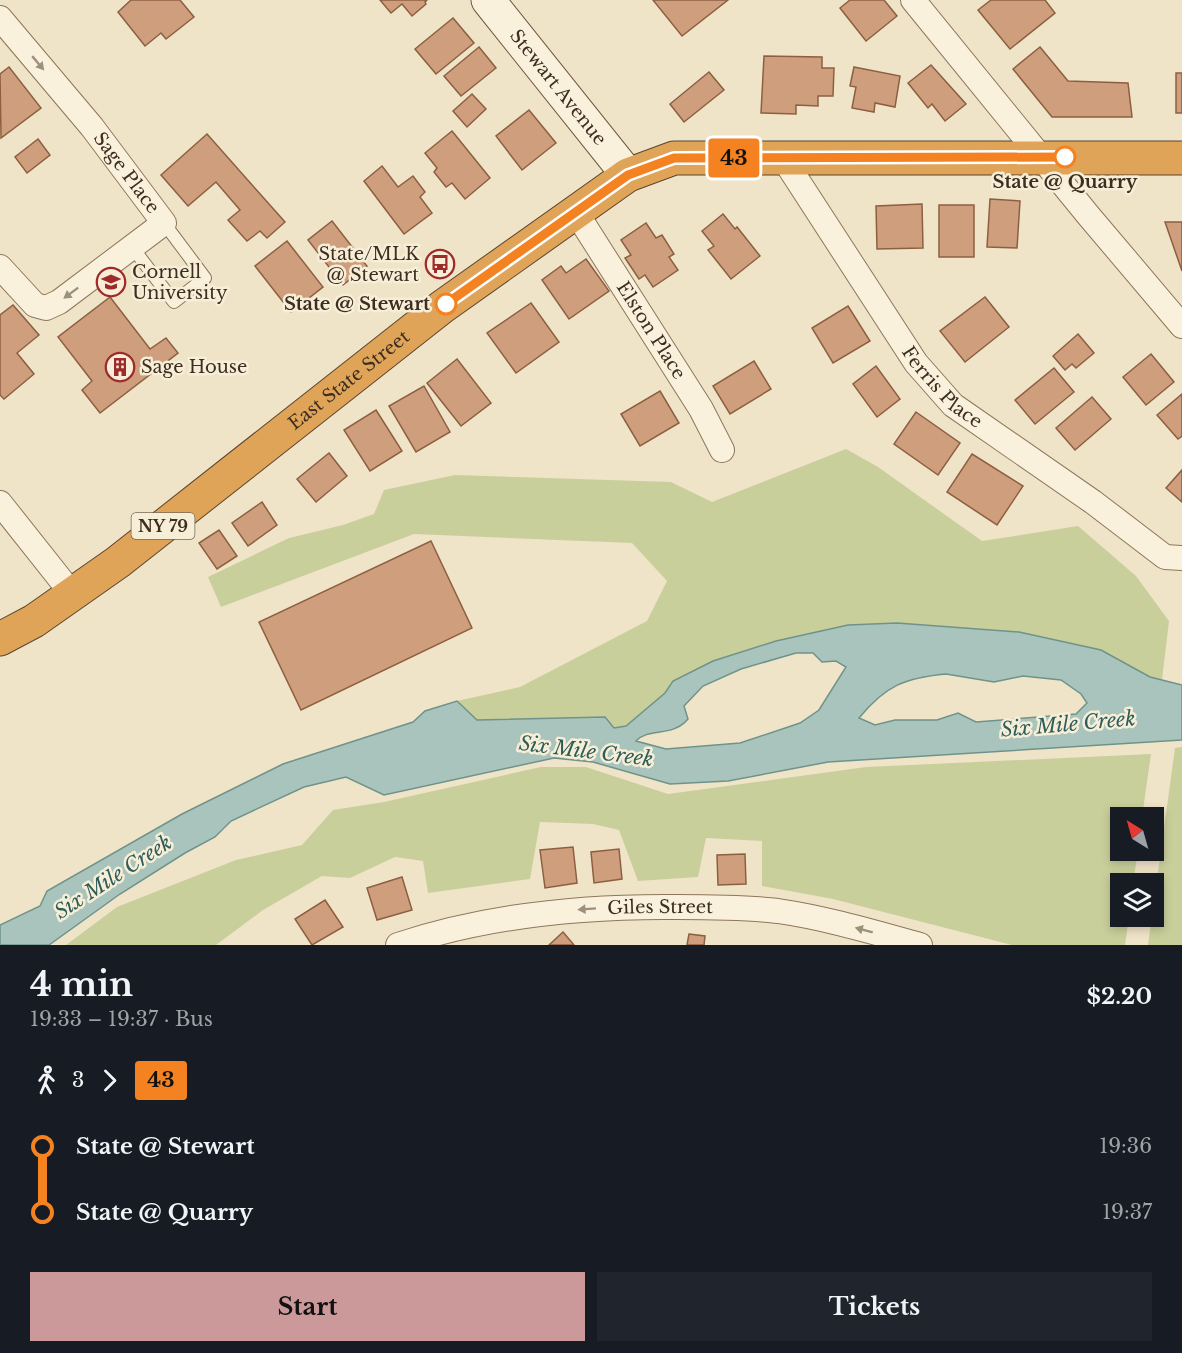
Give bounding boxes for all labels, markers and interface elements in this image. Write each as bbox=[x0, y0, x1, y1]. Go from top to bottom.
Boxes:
street label: Stewart Avenue bbox=[505, 25, 611, 150]
one-way arrow bbox=[31, 55, 44, 71]
street label: Sage Place bbox=[89, 128, 164, 218]
line badge: 43 bbox=[707, 138, 761, 178]
text: 43 bbox=[720, 145, 748, 171]
marker: State @ Quarry bbox=[1054, 146, 1076, 168]
place label: State @ Quarry bbox=[993, 171, 1138, 193]
place label: State/MLK @ Stewart bbox=[319, 243, 420, 286]
bus stop icon: State/MLK @ Stewart bbox=[424, 248, 456, 280]
place label: Cornell University bbox=[132, 261, 228, 304]
school or university icon: Cornell University bbox=[95, 266, 127, 298]
street label: Elston Place bbox=[612, 278, 690, 383]
one-way arrow bbox=[64, 287, 80, 299]
place label: State @ Stewart bbox=[284, 293, 430, 315]
marker: State @ Stewart bbox=[435, 293, 457, 315]
street label: East State Street bbox=[284, 326, 414, 435]
street label: Ferris Place bbox=[897, 342, 986, 433]
building icon: Sage House bbox=[104, 351, 136, 383]
place label: Sage House bbox=[141, 356, 247, 378]
road number: NY 79 bbox=[132, 513, 195, 539]
water label: Six Mile Creek bbox=[1000, 706, 1136, 742]
water label: Six Mile Creek bbox=[518, 731, 654, 771]
north arrow bbox=[1110, 807, 1164, 861]
map controls bbox=[1110, 807, 1164, 927]
water label: Six Mile Creek bbox=[50, 830, 176, 924]
button: layers bbox=[1110, 873, 1164, 927]
street label: Giles Street bbox=[607, 896, 713, 919]
one-way arrow bbox=[577, 905, 596, 914]
one-way arrow bbox=[854, 924, 873, 934]
text: 4 min bbox=[30, 964, 133, 1005]
text: $2.20 bbox=[1087, 983, 1152, 1010]
text: 19:33 – 19:37 · Bus bbox=[30, 1007, 213, 1031]
icon: walk bbox=[30, 1064, 63, 1097]
icon: forward bbox=[93, 1064, 126, 1097]
text: 43 bbox=[147, 1067, 175, 1093]
text: 3 bbox=[72, 1068, 84, 1092]
text: State @ Stewart bbox=[76, 1133, 255, 1160]
text: 19:36 bbox=[1099, 1134, 1152, 1158]
text: State @ Quarry bbox=[76, 1199, 253, 1226]
text: 19:37 bbox=[1102, 1200, 1152, 1224]
button: Start bbox=[30, 1272, 585, 1341]
button: Tickets bbox=[597, 1272, 1152, 1341]

